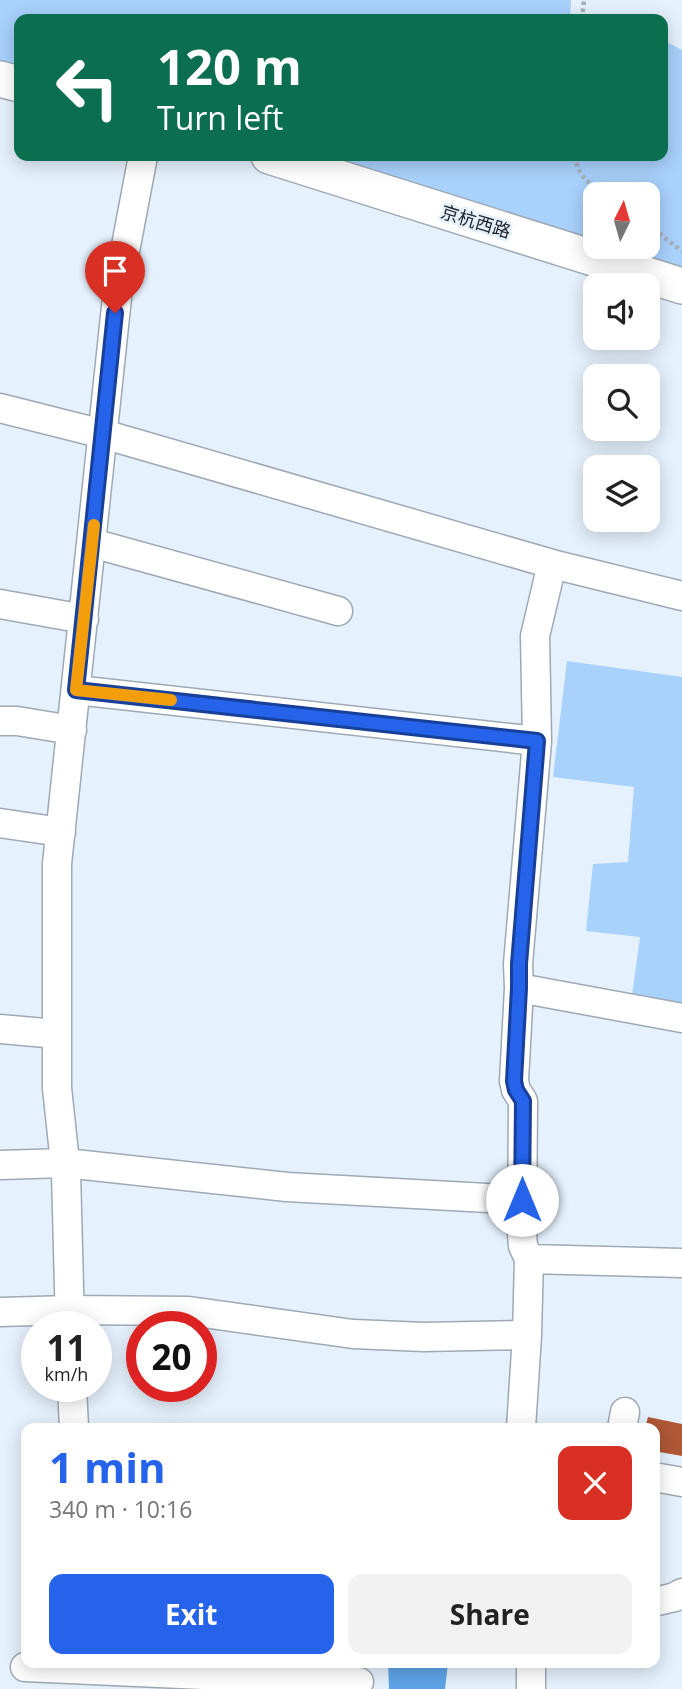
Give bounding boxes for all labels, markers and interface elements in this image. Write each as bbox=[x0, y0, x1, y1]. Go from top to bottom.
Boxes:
text: 120 m bbox=[157, 33, 302, 99]
icon: left bbox=[42, 42, 133, 133]
text: Turn left bbox=[157, 96, 283, 139]
north arrow bbox=[583, 182, 660, 259]
map controls bbox=[583, 182, 660, 532]
street label: 京杭西路 bbox=[438, 199, 514, 243]
pin bbox=[85, 241, 145, 313]
icon: arrive bbox=[96, 252, 134, 290]
button: sound bbox=[583, 273, 660, 350]
button: search bbox=[583, 364, 660, 441]
button: layers bbox=[583, 455, 660, 532]
position arrow bbox=[485, 1163, 559, 1237]
speed limit sign: 20 bbox=[126, 1311, 217, 1402]
text: 11 bbox=[46, 1324, 87, 1371]
text: km/h bbox=[45, 1362, 88, 1386]
text: 1 min bbox=[49, 1438, 166, 1495]
button: close bbox=[558, 1446, 632, 1520]
text: 340 m · 10:16 bbox=[49, 1493, 192, 1525]
button: Exit bbox=[49, 1574, 334, 1654]
button: Share bbox=[348, 1574, 632, 1654]

